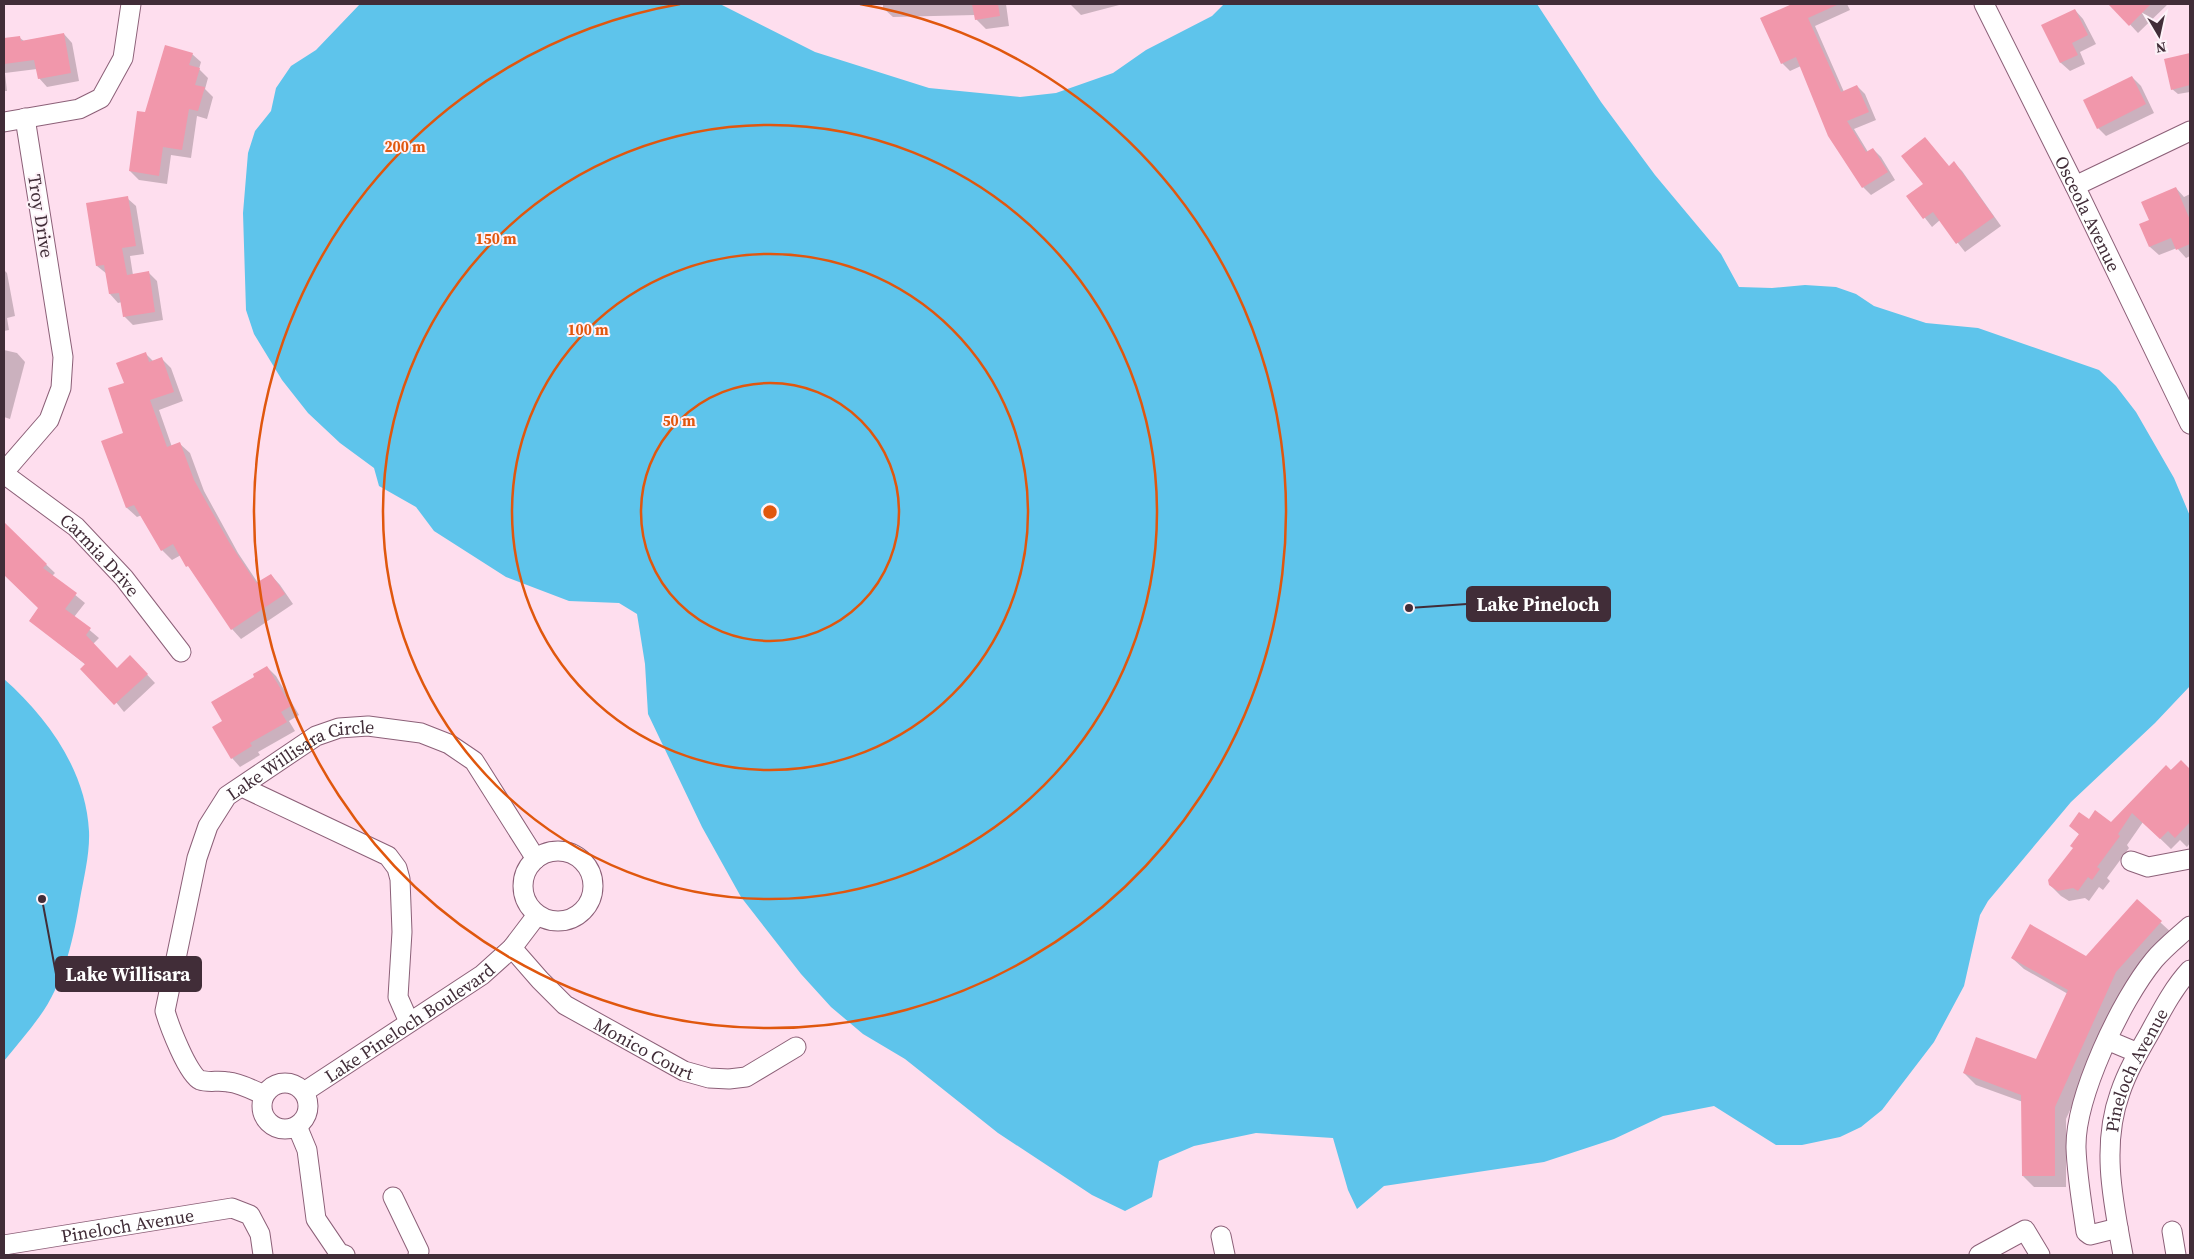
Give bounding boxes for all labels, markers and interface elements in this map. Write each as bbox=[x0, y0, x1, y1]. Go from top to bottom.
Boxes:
north arrow bbox=[2134, 10, 2184, 60]
text: N bbox=[2154, 37, 2168, 59]
text: 200 m bbox=[384, 136, 426, 157]
street label: Osceola Avenue bbox=[2049, 151, 2127, 276]
street label: Troy Drive bbox=[22, 172, 60, 260]
text: 150 m bbox=[475, 228, 517, 249]
text: 100 m bbox=[567, 319, 609, 340]
text: 50 m bbox=[662, 410, 696, 431]
centre of rings bbox=[761, 503, 779, 521]
street label: Carmia Drive bbox=[55, 507, 146, 601]
callout: Lake Pineloch bbox=[1467, 587, 1610, 621]
text: Lake Pineloch bbox=[1476, 591, 1600, 617]
street label: Lake Willisara Circle bbox=[221, 713, 376, 806]
callout: Lake Willisara bbox=[56, 957, 201, 991]
street label: Lake Pineloch Boulevard bbox=[319, 957, 500, 1088]
text: Lake Willisara bbox=[66, 961, 191, 987]
street label: Pineloch Avenue bbox=[2099, 1003, 2173, 1134]
street label: Monico Court bbox=[589, 1011, 696, 1086]
street label: Pineloch Avenue bbox=[59, 1202, 196, 1248]

